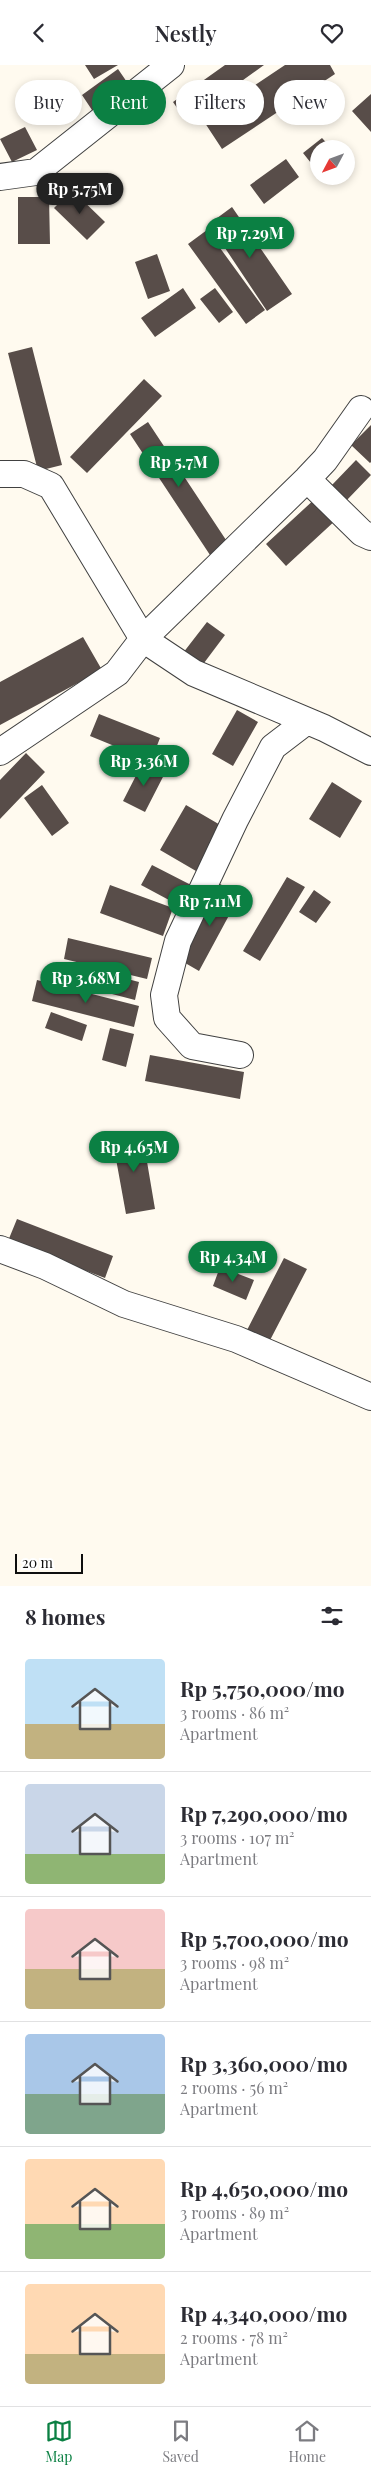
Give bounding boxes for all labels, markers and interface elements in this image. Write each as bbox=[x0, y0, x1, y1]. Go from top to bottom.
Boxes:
text: Nestly bbox=[154, 18, 217, 48]
icon: back bbox=[25, 19, 53, 47]
icon: heart bbox=[318, 19, 346, 47]
chip: Buy bbox=[15, 80, 82, 125]
chip: Rent bbox=[92, 80, 166, 125]
chip: Filters bbox=[176, 80, 264, 125]
chip: New bbox=[274, 80, 345, 125]
north arrow bbox=[310, 140, 355, 185]
map controls bbox=[310, 140, 355, 185]
pin: Rp 5.75M bbox=[28, 173, 132, 215]
text: Rp 5.75M bbox=[47, 178, 113, 199]
pin: Rp 7.29M bbox=[198, 217, 302, 259]
text: Rp 7.29M bbox=[216, 222, 284, 243]
pin: Rp 5.7M bbox=[133, 445, 225, 488]
text: Rp 5.7M bbox=[150, 451, 208, 472]
pin: Rp 3.36M bbox=[92, 745, 196, 787]
text: Rp 3.36M bbox=[110, 750, 178, 771]
pin: Rp 7.11M bbox=[158, 885, 262, 927]
text: Rp 7.11M bbox=[179, 890, 241, 911]
pin: Rp 3.68M bbox=[34, 961, 138, 1004]
text: Rp 3.68M bbox=[51, 967, 121, 988]
pin: Rp 4.65M bbox=[82, 1131, 186, 1173]
text: Rp 4.65M bbox=[100, 1136, 168, 1157]
pin: Rp 4.34M bbox=[181, 1241, 285, 1283]
text: Rp 4.34M bbox=[199, 1246, 267, 1267]
scale bar bbox=[15, 1551, 82, 1574]
text: 20 m bbox=[22, 1553, 53, 1572]
text: 8 homes bbox=[25, 1602, 105, 1630]
icon: filters bbox=[318, 1602, 346, 1630]
text: Rp 5,750,000/mo bbox=[180, 1674, 345, 1702]
icon: home bbox=[65, 1679, 125, 1739]
text: 3 rooms · 86 m² bbox=[180, 1702, 289, 1723]
text: Apartment bbox=[180, 1723, 258, 1744]
text: Rp 7,290,000/mo bbox=[180, 1799, 348, 1827]
icon: home bbox=[65, 1804, 125, 1864]
text: 3 rooms · 107 m² bbox=[180, 1827, 295, 1848]
text: Apartment bbox=[180, 1848, 258, 1869]
text: Rp 5,700,000/mo bbox=[180, 1924, 349, 1952]
icon: home bbox=[65, 1929, 125, 1989]
text: 3 rooms · 98 m² bbox=[180, 1952, 289, 1973]
text: Apartment bbox=[180, 1973, 258, 1994]
text: Rp 3,360,000/mo bbox=[180, 2049, 348, 2077]
icon: home bbox=[65, 2054, 125, 2114]
text: 2 rooms · 56 m² bbox=[180, 2077, 288, 2098]
text: Apartment bbox=[180, 2098, 258, 2119]
text: Rp 4,650,000/mo bbox=[180, 2174, 348, 2202]
icon: home bbox=[65, 2179, 125, 2239]
text: 3 rooms · 89 m² bbox=[180, 2202, 289, 2223]
text: Apartment bbox=[180, 2223, 258, 2244]
text: Rp 4,340,000/mo bbox=[180, 2299, 347, 2327]
icon: home bbox=[65, 2304, 125, 2364]
text: 2 rooms · 78 m² bbox=[180, 2327, 288, 2348]
text: Apartment bbox=[180, 2348, 258, 2369]
tab: Map bbox=[45, 2417, 73, 2466]
tab: Saved bbox=[163, 2417, 199, 2466]
tab: Home bbox=[289, 2417, 326, 2466]

